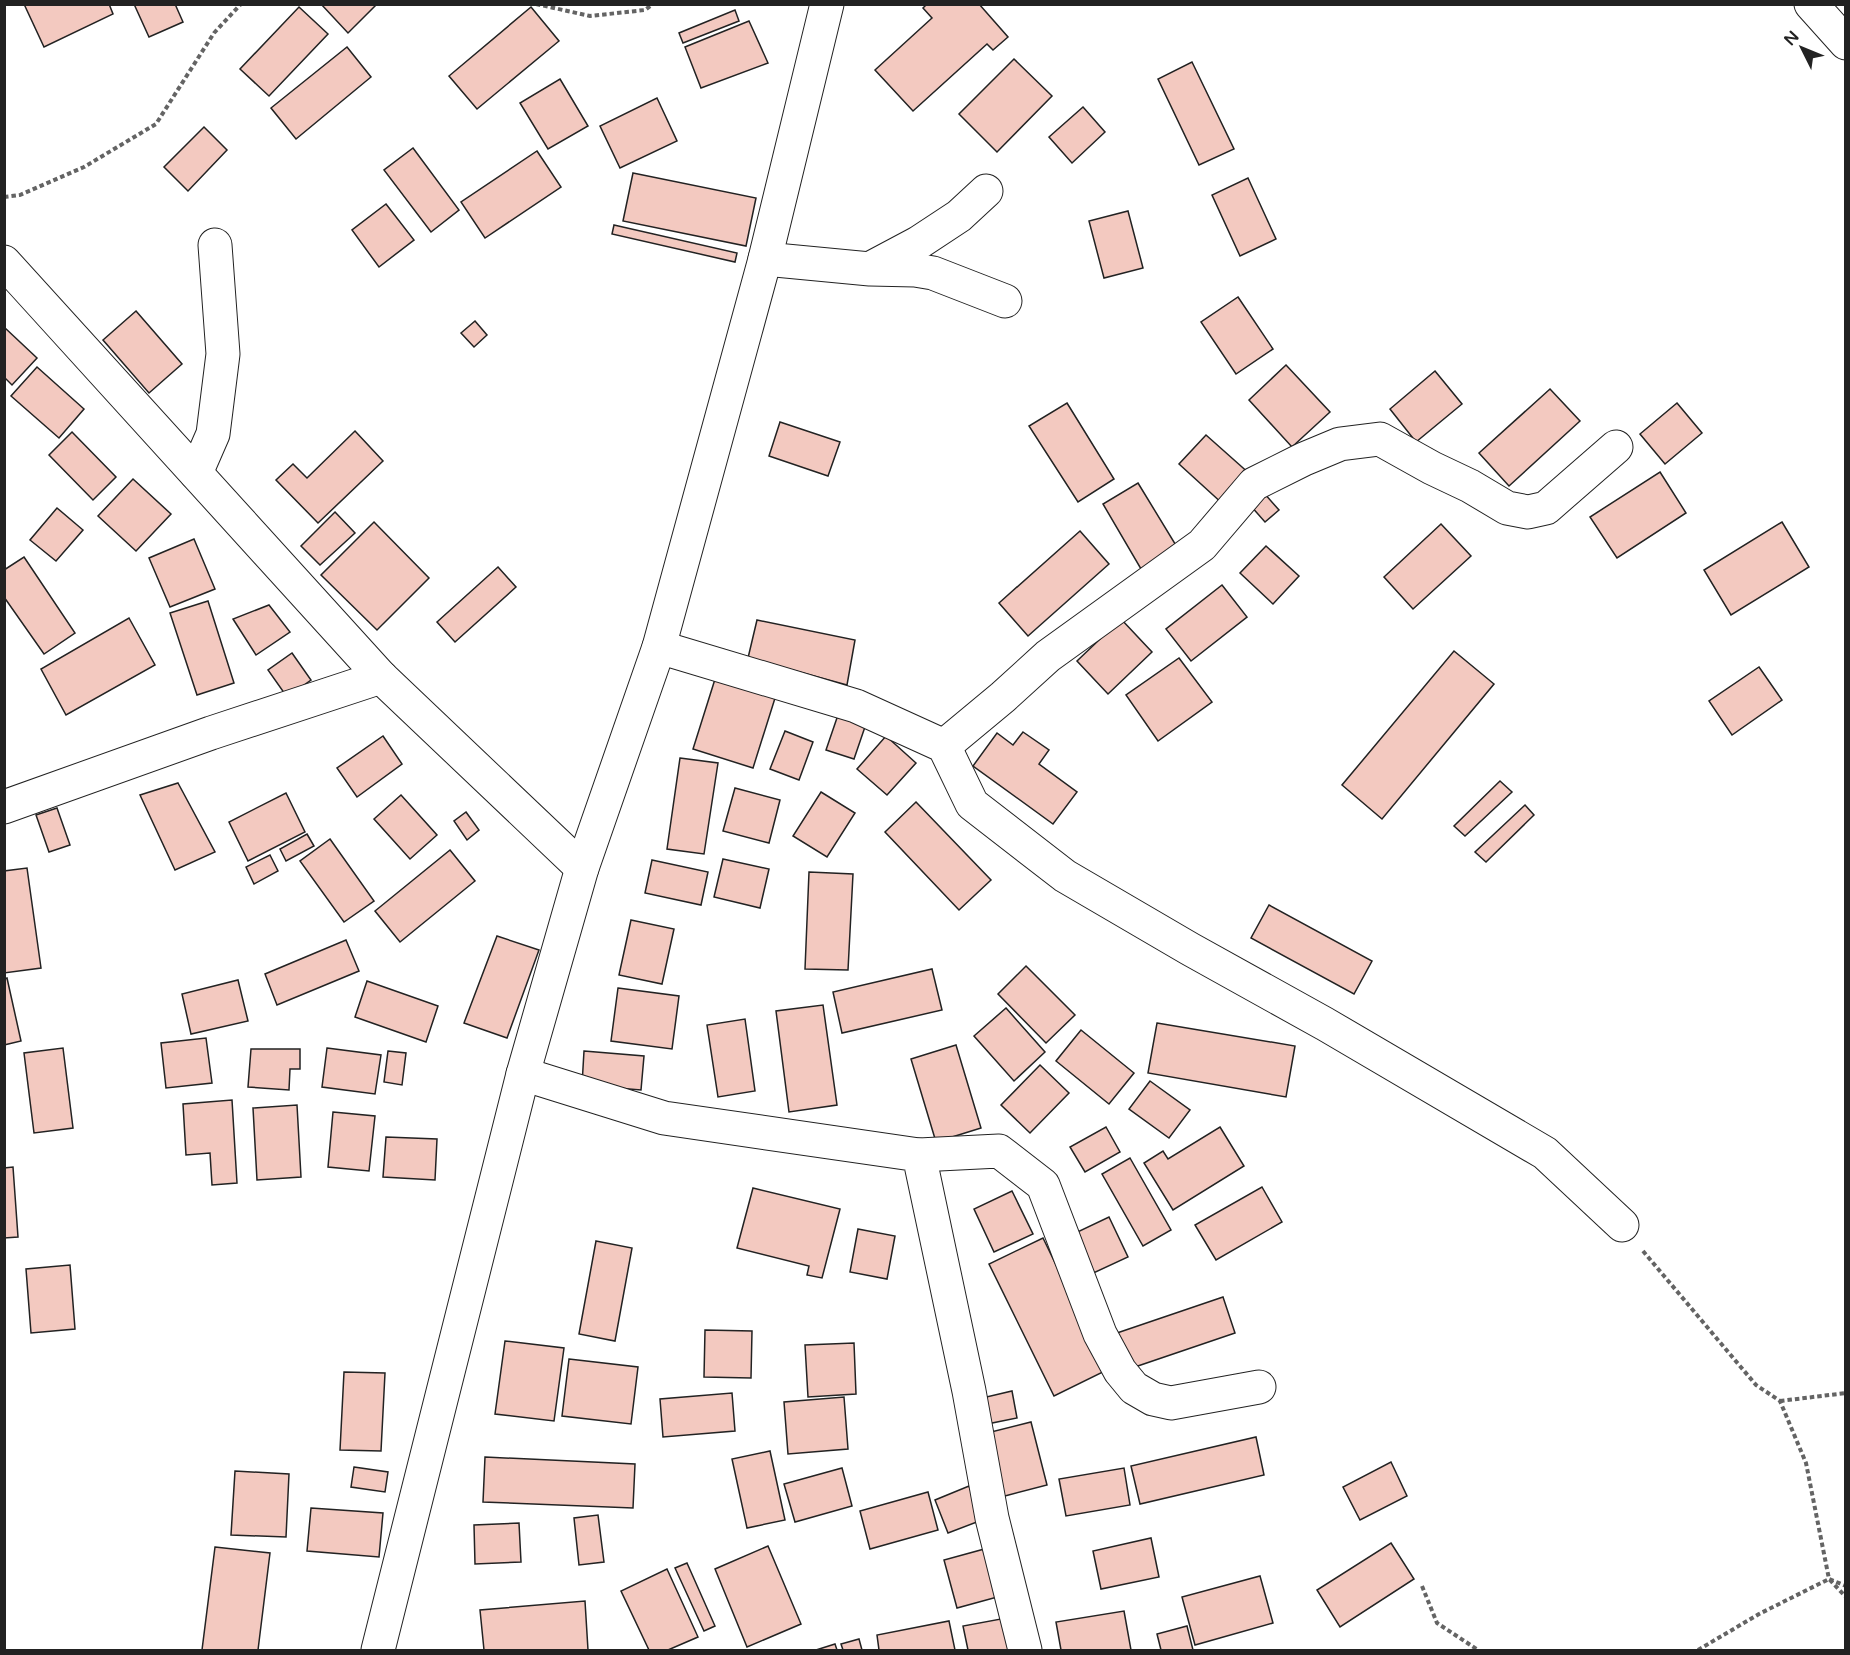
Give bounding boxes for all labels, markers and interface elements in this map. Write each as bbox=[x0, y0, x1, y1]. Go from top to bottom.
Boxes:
north arrow bbox=[1772, 18, 1832, 78]
text: N bbox=[1780, 27, 1803, 50]

